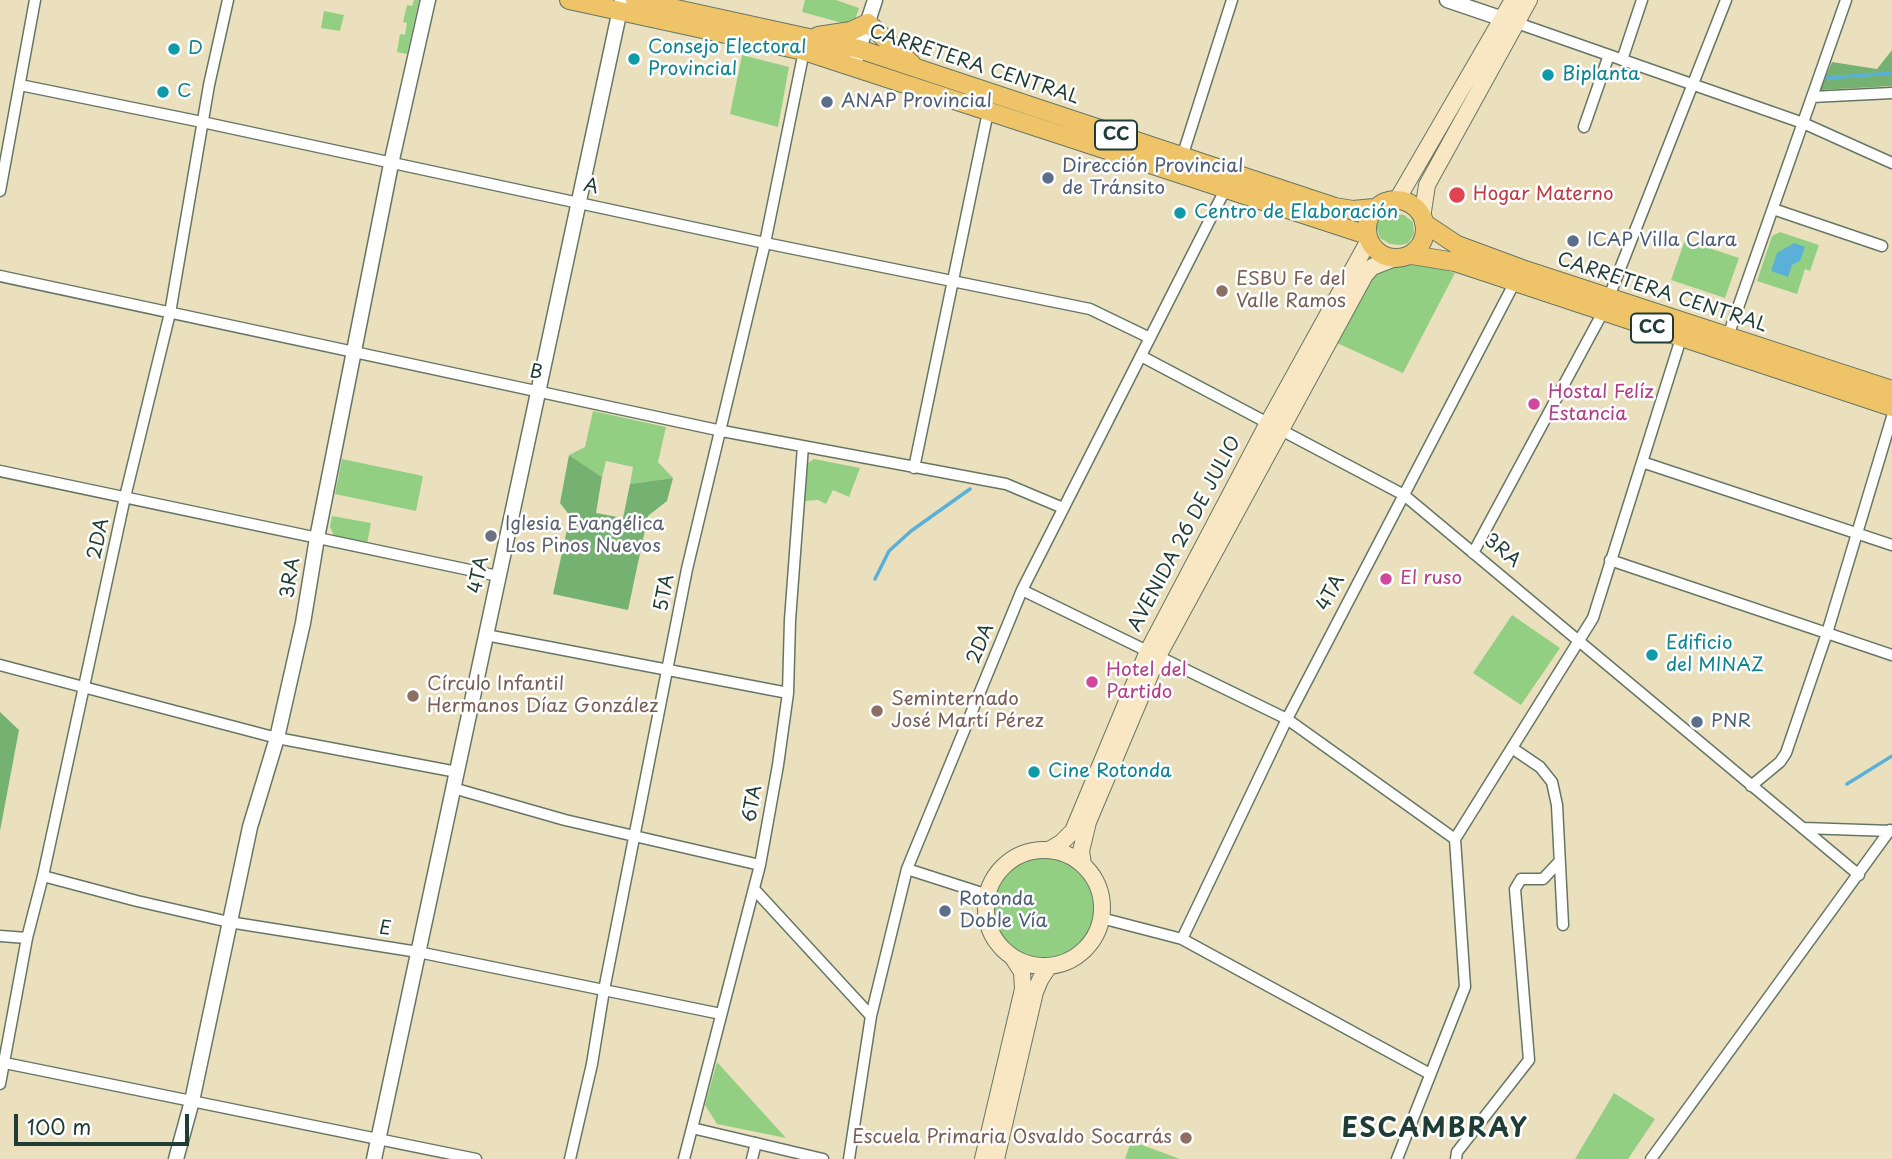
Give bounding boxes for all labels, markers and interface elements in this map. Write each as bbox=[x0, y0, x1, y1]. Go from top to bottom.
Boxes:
street label: CARRETERA CENTRAL bbox=[866, 20, 1082, 110]
place label: Consejo Electoral Provincial bbox=[648, 37, 806, 81]
place label: D bbox=[188, 38, 203, 60]
marker: D bbox=[166, 41, 182, 57]
marker: Consejo Electoral Provincial bbox=[626, 51, 642, 67]
place label: Biplanta bbox=[1562, 64, 1640, 86]
marker: Biplanta bbox=[1540, 67, 1556, 83]
place label: C bbox=[177, 81, 192, 103]
marker: C bbox=[155, 84, 171, 100]
place label: ANAP Provincial bbox=[841, 91, 992, 113]
marker: ANAP Provincial bbox=[819, 94, 835, 110]
road number: CC bbox=[1095, 120, 1137, 150]
place label: Dirección Provincial de Tránsito bbox=[1062, 156, 1243, 200]
marker: Dirección Provincial de Tránsito bbox=[1040, 170, 1056, 186]
street label: A bbox=[582, 174, 600, 200]
place label: Hogar Materno bbox=[1473, 184, 1614, 206]
marker: Hogar Materno bbox=[1447, 185, 1467, 205]
place label: Centro de Elaboración bbox=[1194, 202, 1398, 224]
marker: Centro de Elaboración bbox=[1172, 205, 1188, 221]
place label: ICAP Villa Clara bbox=[1587, 230, 1737, 252]
marker: ICAP Villa Clara bbox=[1565, 233, 1581, 249]
street label: CARRETERA CENTRAL bbox=[1554, 248, 1770, 338]
place label: ESBU Fe del Valle Ramos bbox=[1236, 269, 1346, 313]
marker: ESBU Fe del Valle Ramos bbox=[1214, 283, 1230, 299]
road number: CC bbox=[1631, 314, 1673, 342]
street label: B bbox=[527, 361, 545, 385]
place label: Hostal Felíz Estancia bbox=[1548, 382, 1654, 426]
marker: Hostal Felíz Estancia bbox=[1526, 396, 1542, 412]
street label: AVENIDA 26 DE JULIO bbox=[1124, 432, 1246, 636]
place label: Iglesia Evangélica Los Pinos Nuevos bbox=[505, 514, 664, 558]
street label: 2DA bbox=[84, 516, 114, 562]
marker: Iglesia Evangélica Los Pinos Nuevos bbox=[483, 528, 499, 544]
street label: 3RA bbox=[1479, 529, 1525, 573]
street label: 4TA bbox=[464, 554, 494, 596]
street label: 3RA bbox=[277, 556, 305, 600]
place label: El ruso bbox=[1400, 568, 1462, 590]
street label: 4TA bbox=[1312, 571, 1350, 615]
marker: El ruso bbox=[1378, 571, 1394, 587]
street label: 5TA bbox=[650, 573, 680, 613]
street label: 2DA bbox=[963, 620, 999, 668]
place label: Edificio del MINAZ bbox=[1666, 633, 1764, 677]
marker: Edificio del MINAZ bbox=[1644, 647, 1660, 663]
place label: Hotel del Partido bbox=[1106, 660, 1187, 704]
place label: Círculo Infantil Hermanos Díaz González bbox=[427, 674, 658, 718]
marker: Hotel del Partido bbox=[1084, 674, 1100, 690]
marker: Círculo Infantil Hermanos Díaz González bbox=[405, 688, 421, 704]
place label: Seminternado José Martí Pérez bbox=[891, 689, 1044, 733]
marker: Seminternado José Martí Pérez bbox=[869, 703, 885, 719]
place label: PNR bbox=[1711, 711, 1751, 733]
marker: PNR bbox=[1689, 714, 1705, 730]
place label: Cine Rotonda bbox=[1048, 761, 1172, 783]
marker: Cine Rotonda bbox=[1026, 764, 1042, 780]
street label: 6TA bbox=[739, 784, 767, 824]
place label: Rotonda Doble Vía bbox=[959, 889, 1047, 933]
marker: Rotonda Doble Vía bbox=[937, 903, 953, 919]
street label: E bbox=[377, 917, 393, 941]
scale bar bbox=[18, 1100, 192, 1144]
text: 100 m bbox=[27, 1110, 91, 1142]
district label: ESCAMBRAY bbox=[1343, 1114, 1527, 1146]
place label: Escuela Primaria Osvaldo Socarrás bbox=[852, 1127, 1172, 1149]
marker: Escuela Primaria Osvaldo Socarrás bbox=[1178, 1130, 1194, 1146]

